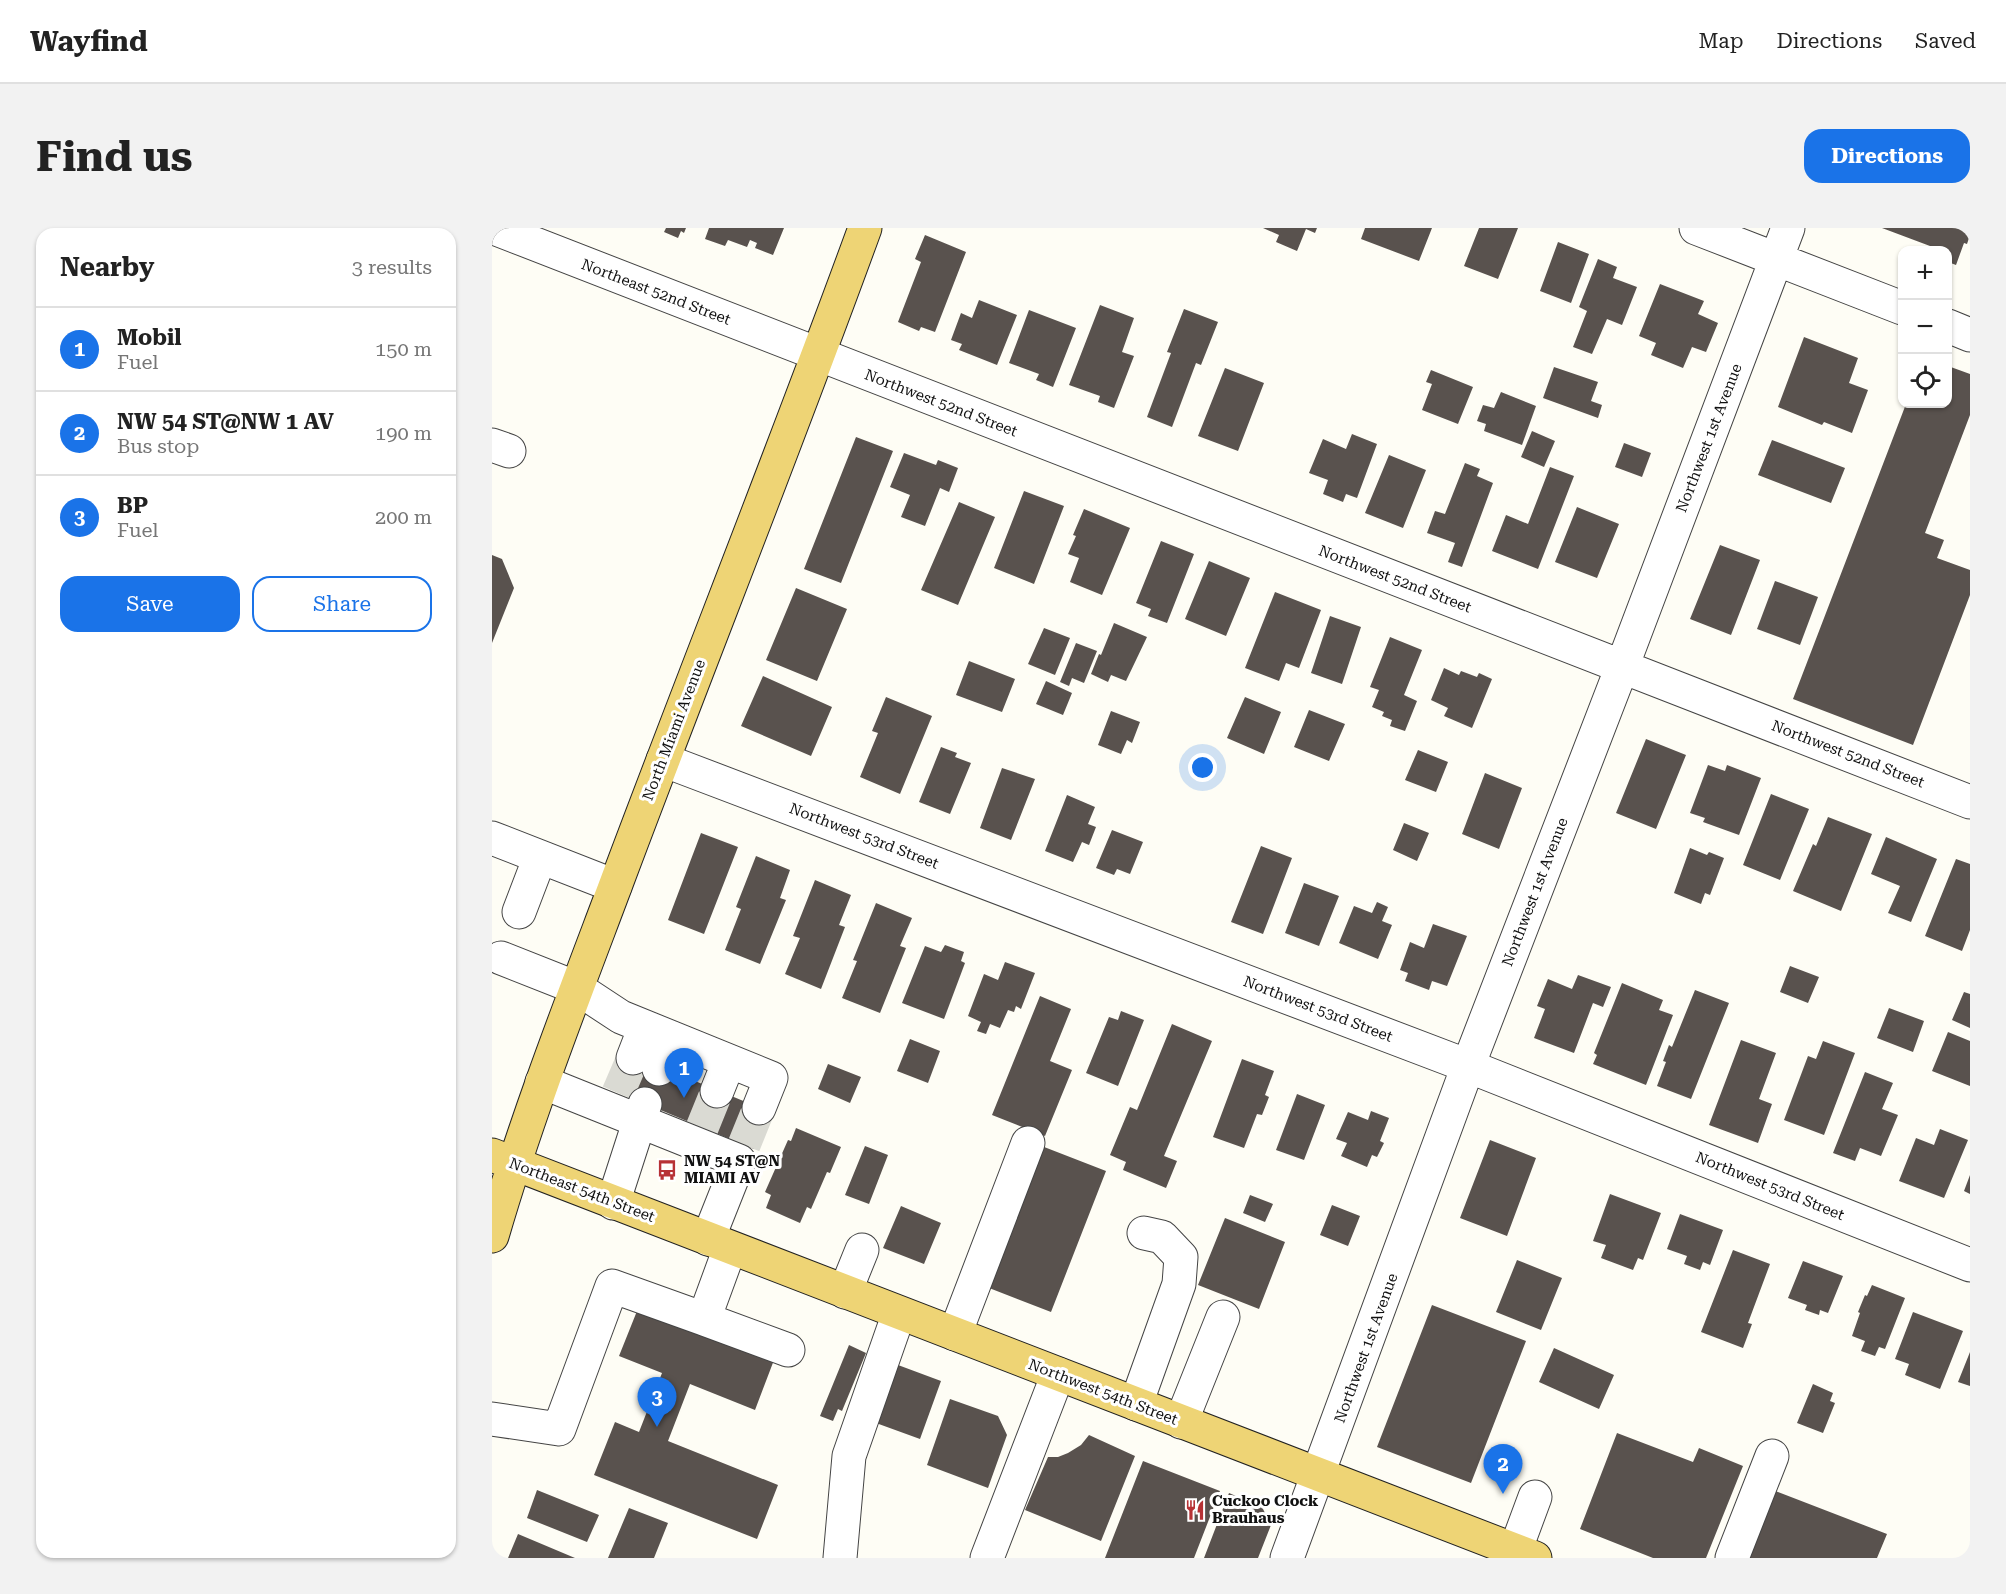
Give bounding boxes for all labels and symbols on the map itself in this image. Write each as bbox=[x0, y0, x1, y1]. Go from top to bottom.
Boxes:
street label: Northeast 52nd Street bbox=[579, 255, 734, 329]
street label: Northwest 1st Avenue bbox=[1672, 361, 1746, 515]
street label: Northwest 52nd Street bbox=[862, 366, 1020, 441]
street label: Northwest 52nd Street bbox=[1316, 542, 1474, 617]
street label: North Miami Avenue bbox=[639, 657, 709, 803]
street label: Northwest 52nd Street bbox=[1769, 717, 1927, 792]
your location bbox=[1188, 753, 1217, 782]
street label: Northwest 53rd Street bbox=[787, 799, 942, 873]
street label: Northwest 1st Avenue bbox=[1498, 815, 1572, 969]
street label: Northwest 53rd Street bbox=[1241, 972, 1396, 1046]
pin: 1 bbox=[664, 1048, 704, 1098]
street label: Northwest 53rd Street bbox=[1693, 1148, 1847, 1224]
place label: NW 54 ST@N MIAMI AV bbox=[684, 1152, 780, 1187]
street label: Northeast 54th Street bbox=[507, 1154, 658, 1226]
bus stop icon: NW 54 ST@N MIAMI AV bbox=[655, 1158, 679, 1182]
street label: Northwest 1st Avenue bbox=[1330, 1271, 1402, 1425]
street label: Northwest 54th Street bbox=[1026, 1355, 1181, 1429]
pin: 3 bbox=[638, 1378, 676, 1427]
pin: 2 bbox=[1484, 1444, 1522, 1494]
place label: Cuckoo Clock Brauhaus bbox=[1212, 1492, 1319, 1527]
restaurant icon: Cuckoo Clock Brauhaus bbox=[1183, 1498, 1207, 1522]

